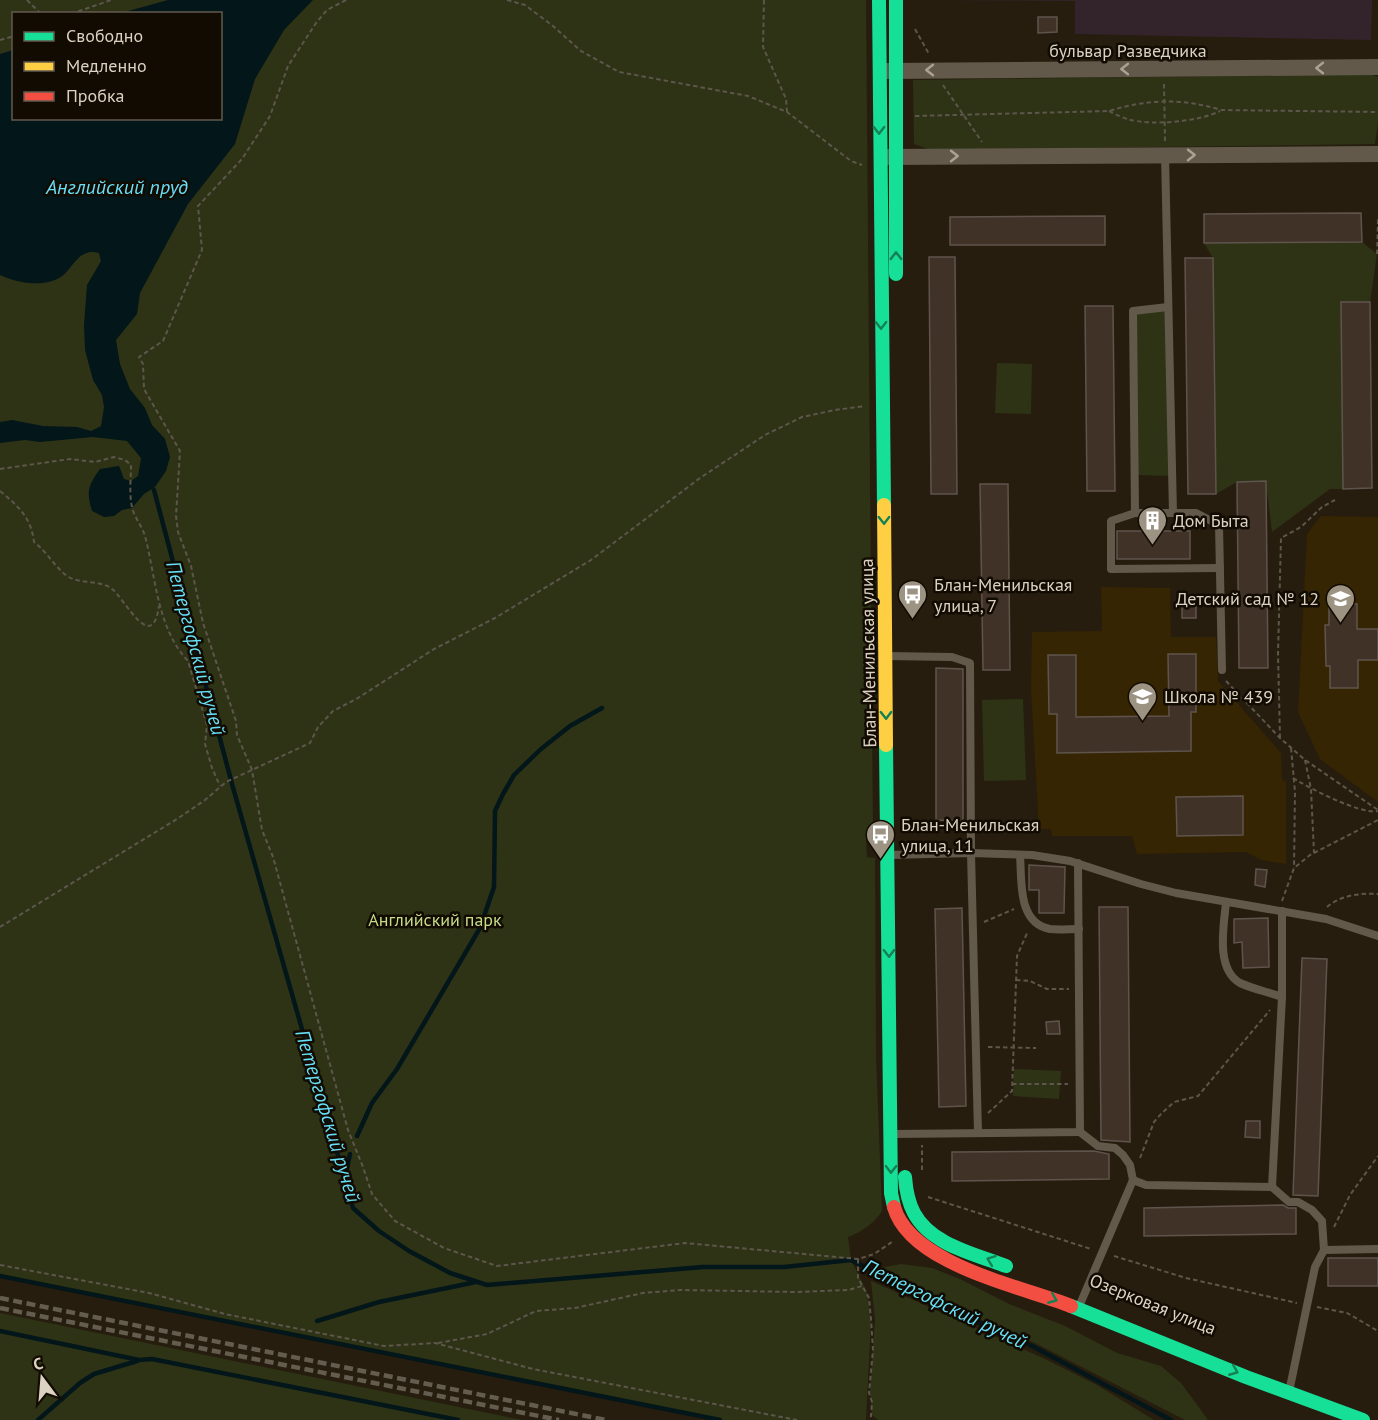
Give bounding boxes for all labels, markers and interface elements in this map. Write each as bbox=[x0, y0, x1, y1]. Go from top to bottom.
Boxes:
legend bbox=[12, 12, 222, 120]
text: Свободно bbox=[66, 24, 143, 47]
street label: бульвар Разведчика bbox=[1049, 39, 1207, 62]
text: Медленно bbox=[66, 54, 147, 77]
one-way arrow bbox=[1315, 62, 1324, 74]
one-way arrow bbox=[1120, 63, 1129, 75]
one-way arrow bbox=[925, 64, 934, 77]
text: Пробка bbox=[66, 84, 124, 107]
one-way arrow bbox=[873, 125, 885, 134]
one-way arrow bbox=[1186, 149, 1195, 161]
one-way arrow bbox=[949, 150, 958, 162]
water label: Английский пруд bbox=[45, 174, 188, 200]
one-way arrow bbox=[890, 252, 902, 261]
one-way arrow bbox=[875, 320, 887, 329]
building icon: Дом Быта bbox=[1136, 504, 1168, 546]
place label: Дом Быта bbox=[1173, 509, 1249, 532]
one-way arrow bbox=[878, 515, 890, 524]
water label: Петергофский ручей bbox=[160, 558, 232, 738]
street label: Блан-Менильская улица bbox=[855, 558, 881, 748]
place label: Блан-Менильская улица, 7 bbox=[934, 573, 1072, 617]
bus stop icon: Блан-Менильская улица, 7 bbox=[897, 578, 929, 620]
school or university icon: Детский сад № 12 bbox=[1324, 582, 1356, 624]
place label: Детский сад № 12 bbox=[1176, 587, 1319, 610]
school or university icon: Школа № 439 bbox=[1127, 680, 1159, 722]
place label: Школа № 439 bbox=[1164, 685, 1273, 708]
one-way arrow bbox=[880, 710, 892, 719]
place label: Блан-Менильская улица, 11 bbox=[901, 813, 1039, 857]
bus stop icon: Блан-Менильская улица, 11 bbox=[864, 818, 896, 860]
park label: Английский парк bbox=[368, 908, 502, 931]
one-way arrow bbox=[883, 949, 896, 958]
water label: Петергофский ручей bbox=[289, 1027, 367, 1205]
one-way arrow bbox=[885, 1165, 897, 1174]
water label: Петергофский ручей bbox=[859, 1253, 1031, 1355]
one-way arrow bbox=[986, 1255, 997, 1267]
street label: Озерковая улица bbox=[1086, 1268, 1220, 1340]
one-way arrow bbox=[1046, 1292, 1057, 1304]
north arrow bbox=[12, 1348, 72, 1408]
text: С bbox=[31, 1353, 45, 1374]
one-way arrow bbox=[1228, 1364, 1239, 1376]

